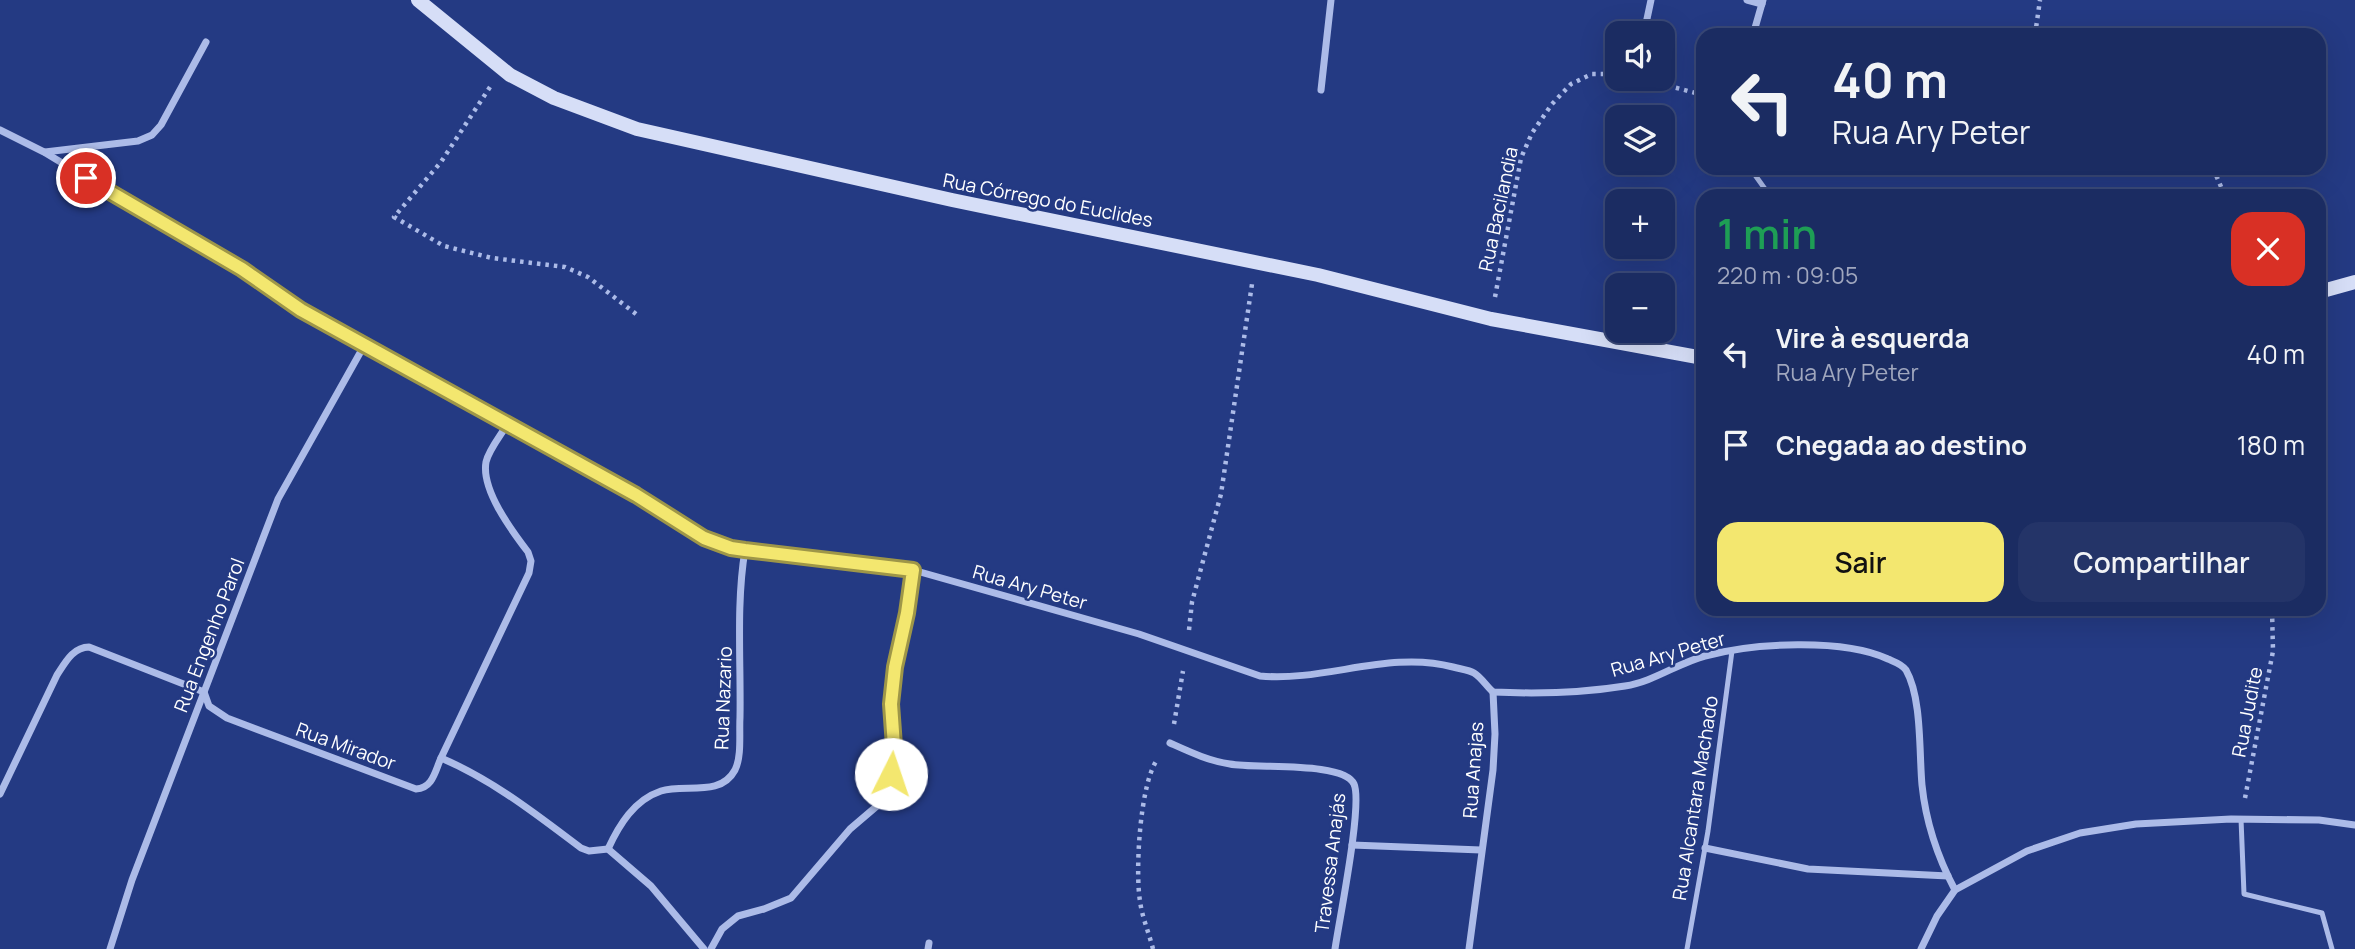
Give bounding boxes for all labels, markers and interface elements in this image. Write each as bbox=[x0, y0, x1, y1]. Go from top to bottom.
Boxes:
map controls bbox=[1605, 21, 1675, 343]
button: sound bbox=[1605, 21, 1675, 91]
text: 40 m bbox=[1832, 46, 1948, 113]
icon: left bbox=[1717, 56, 1808, 147]
button: layers bbox=[1605, 105, 1675, 175]
text: Rua Ary Peter bbox=[1832, 110, 2031, 154]
street label: Rua Bacilandia bbox=[1472, 144, 1524, 274]
pin bbox=[56, 148, 116, 208]
icon: arrive bbox=[67, 159, 105, 197]
street label: Rua Córrego do Euclides bbox=[941, 167, 1155, 233]
button: + bbox=[1605, 189, 1675, 259]
text: 1 min bbox=[1717, 204, 1817, 262]
button: close bbox=[2231, 212, 2305, 286]
text: 220 m · 09:05 bbox=[1717, 259, 1858, 291]
button: − bbox=[1605, 273, 1675, 343]
text: Vire à esquerda bbox=[1776, 320, 1969, 356]
icon: left bbox=[1717, 335, 1755, 373]
text: 40 m bbox=[2247, 336, 2305, 372]
text: Rua Ary Peter bbox=[1776, 356, 1919, 388]
icon: arrive bbox=[1717, 426, 1755, 464]
text: Chegada ao destino bbox=[1776, 427, 2027, 463]
text: 180 m bbox=[2237, 427, 2305, 463]
button: Sair bbox=[1717, 522, 2004, 602]
button: Compartilhar bbox=[2018, 522, 2305, 602]
street label: Rua Engenho Parol bbox=[168, 554, 250, 716]
street label: Rua Ary Peter bbox=[970, 558, 1090, 616]
street label: Rua Ary Peter bbox=[1608, 625, 1728, 683]
street label: Rua Nazario bbox=[708, 646, 738, 750]
street label: Rua Judite bbox=[2225, 664, 2269, 760]
street label: Rua Alcantara Machado bbox=[1666, 694, 1724, 902]
street label: Rua Mirador bbox=[292, 716, 400, 776]
street label: Rua Anajas bbox=[1457, 721, 1489, 819]
position arrow bbox=[854, 737, 928, 811]
street label: Travessa Anajás bbox=[1309, 791, 1351, 935]

